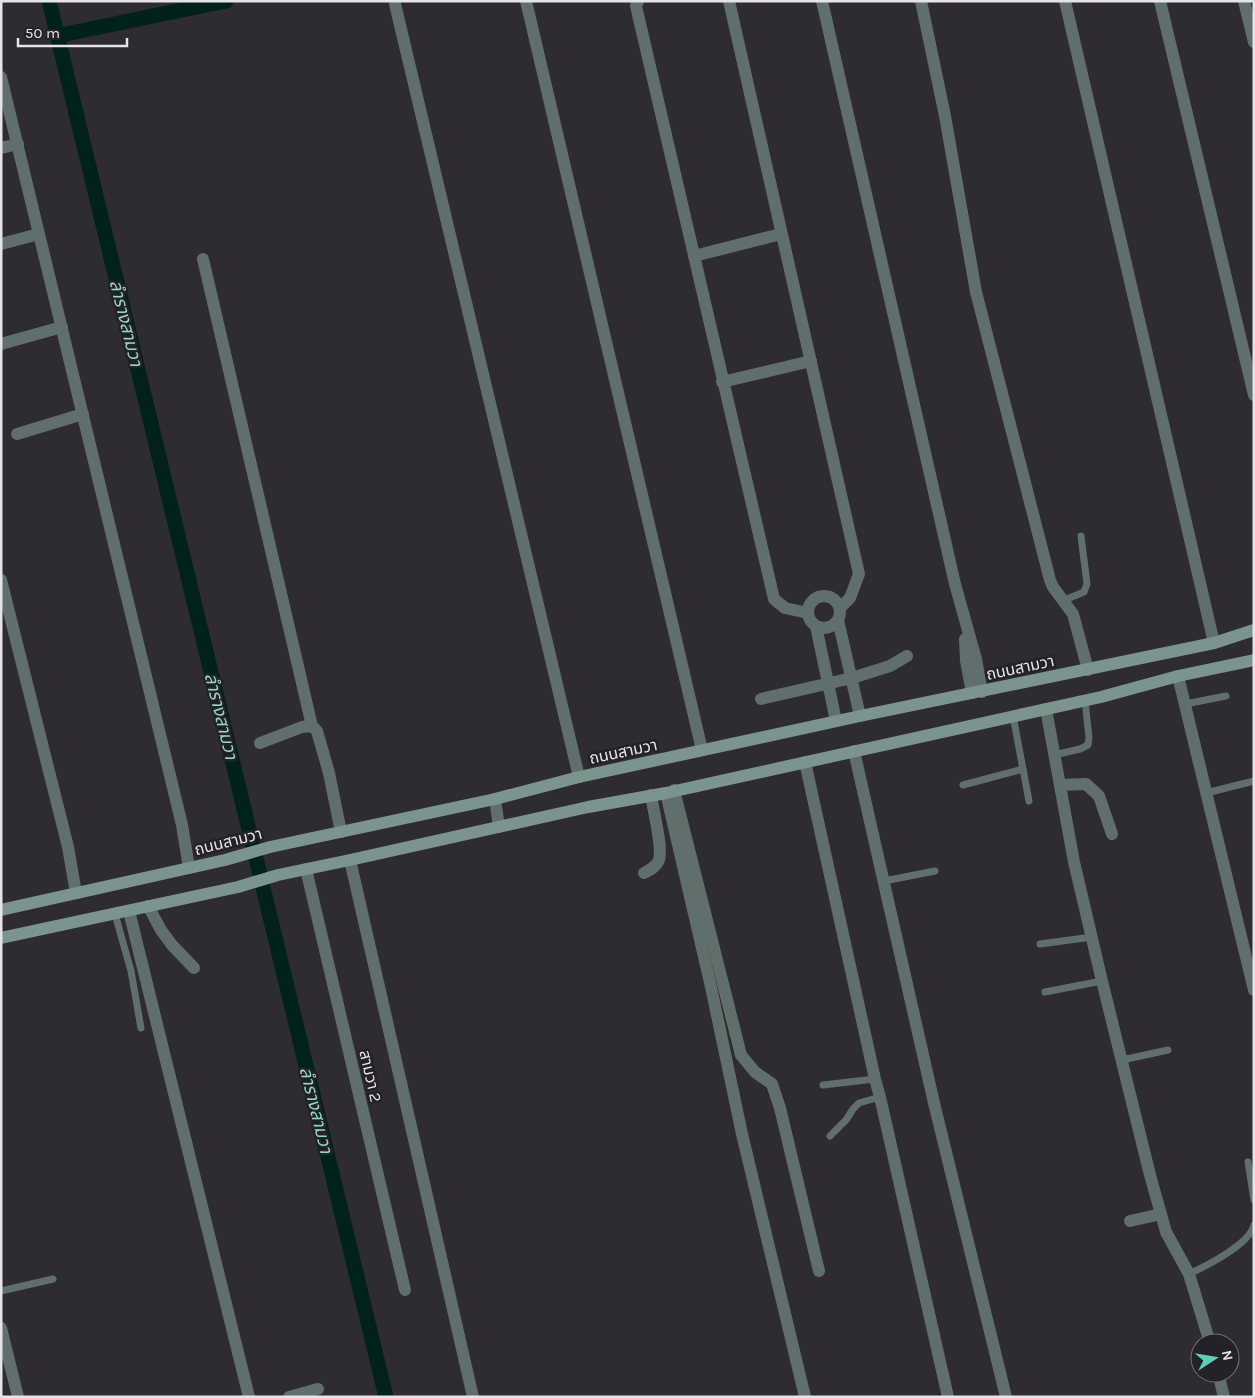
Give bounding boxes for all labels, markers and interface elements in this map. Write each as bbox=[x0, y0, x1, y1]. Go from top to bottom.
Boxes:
scale bar bbox=[18, 15, 126, 47]
text: 50 m bbox=[25, 24, 60, 42]
water label: ลำรางสามวา bbox=[105, 278, 148, 369]
street label: ถนนสามวา bbox=[984, 651, 1056, 684]
water label: ลำรางสามวา bbox=[200, 671, 243, 762]
street label: ถนนสามวา bbox=[587, 735, 659, 768]
street label: ถนนสามวา bbox=[192, 824, 264, 859]
street label: สามวา 2 bbox=[355, 1048, 386, 1104]
water label: ลำรางสามวา bbox=[295, 1065, 338, 1156]
north arrow bbox=[1190, 1333, 1240, 1383]
text: N bbox=[1218, 1349, 1237, 1362]

